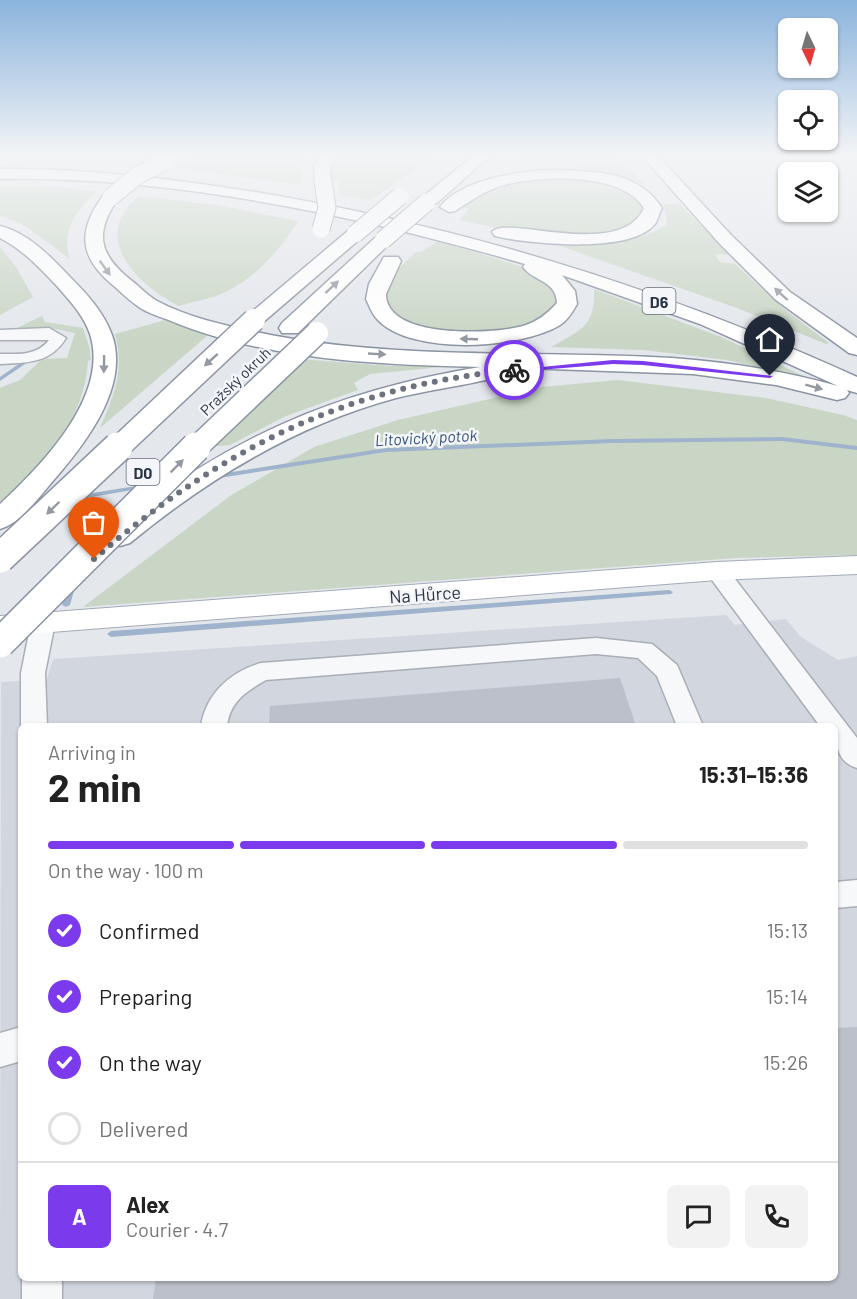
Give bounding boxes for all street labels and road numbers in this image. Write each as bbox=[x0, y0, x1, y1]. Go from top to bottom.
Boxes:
road number: D6 bbox=[642, 288, 676, 314]
street label: Pražský okruh bbox=[196, 343, 274, 419]
road number: D0 bbox=[126, 459, 160, 485]
street label: Na Hůrce bbox=[388, 581, 462, 607]

